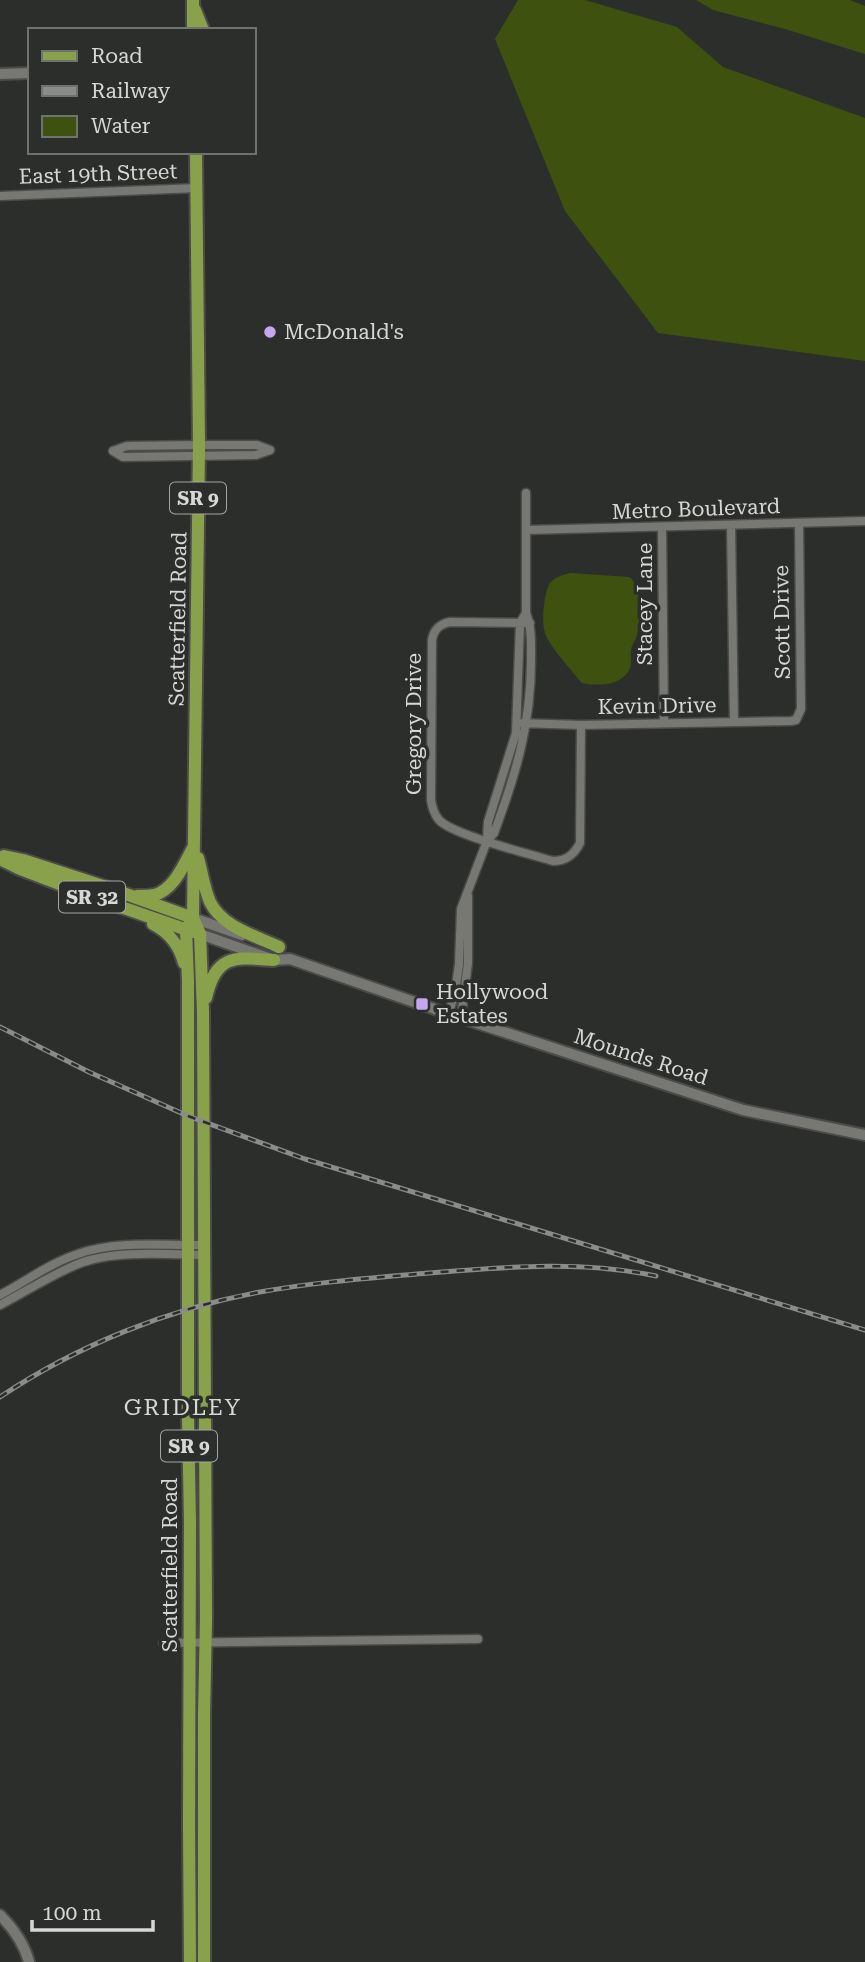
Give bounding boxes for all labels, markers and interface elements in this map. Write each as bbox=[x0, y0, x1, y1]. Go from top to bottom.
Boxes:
legend bbox=[28, 28, 256, 154]
text: Road bbox=[91, 44, 143, 68]
text: Railway bbox=[91, 79, 171, 103]
text: Water bbox=[91, 114, 151, 138]
street label: East 19th Street bbox=[18, 159, 178, 189]
place label: McDonald's bbox=[284, 320, 404, 344]
marker: McDonald's bbox=[262, 324, 278, 340]
road number: SR 9 bbox=[170, 482, 226, 513]
street label: Metro Boulevard bbox=[611, 494, 781, 524]
street label: Scatterfield Road bbox=[164, 531, 192, 706]
street label: Stacey Lane bbox=[633, 543, 657, 665]
street label: Scott Drive bbox=[769, 565, 795, 679]
street label: Gregory Drive bbox=[402, 653, 426, 795]
street label: Kevin Drive bbox=[597, 693, 717, 719]
road number: SR 32 bbox=[59, 882, 125, 912]
place label: Hollywood Estates bbox=[436, 980, 549, 1028]
marker: Hollywood Estates bbox=[414, 996, 430, 1012]
street label: Mounds Road bbox=[571, 1024, 712, 1090]
district label: GRIDLEY bbox=[124, 1394, 242, 1421]
road number: SR 9 bbox=[161, 1430, 217, 1462]
street label: Scatterfield Road bbox=[158, 1477, 182, 1652]
scale bar bbox=[32, 1888, 152, 1932]
text: 100 m bbox=[42, 1901, 102, 1925]

